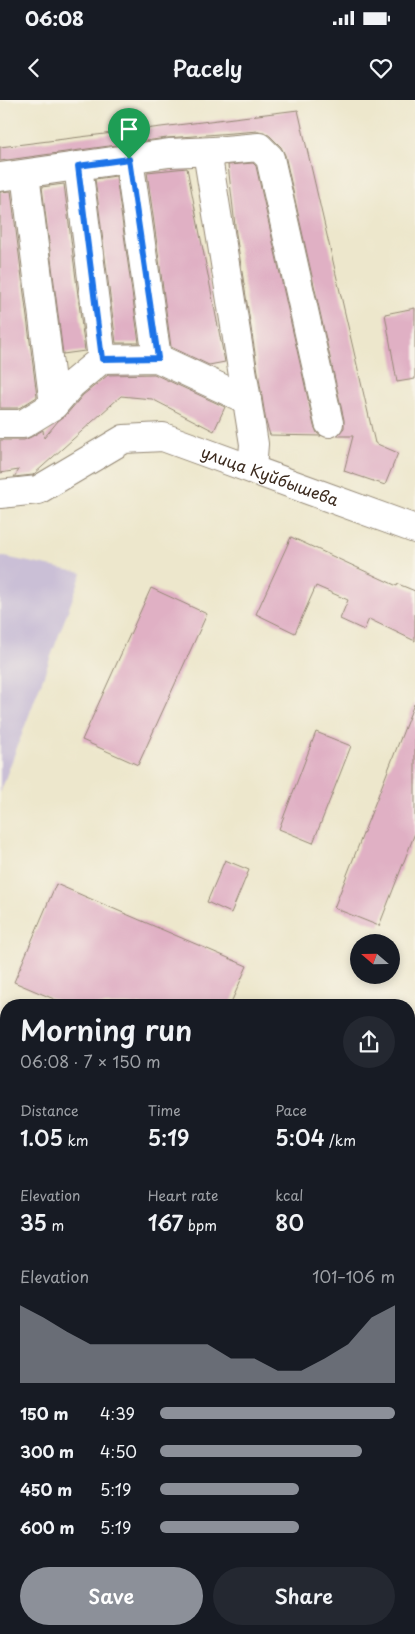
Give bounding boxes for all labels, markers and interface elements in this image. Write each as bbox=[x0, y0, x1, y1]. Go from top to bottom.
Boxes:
text: 06:08 bbox=[25, 4, 84, 32]
text: Pacely bbox=[172, 51, 243, 84]
icon: back bbox=[20, 54, 48, 82]
icon: heart bbox=[367, 54, 395, 82]
pin bbox=[108, 108, 150, 159]
icon: arrive bbox=[115, 115, 143, 143]
street label: улица Куйбышева bbox=[198, 439, 342, 511]
north arrow bbox=[350, 934, 400, 984]
map controls bbox=[350, 934, 400, 984]
text: Morning run bbox=[20, 1008, 192, 1051]
button: share bbox=[343, 1016, 395, 1068]
text: 06:08 · 7 × 150 m bbox=[20, 1049, 161, 1073]
text: Distance bbox=[20, 1100, 79, 1121]
text: Time bbox=[148, 1100, 181, 1121]
text: Pace bbox=[275, 1100, 307, 1121]
text: 1.05 bbox=[20, 1121, 63, 1153]
text: 5:19 bbox=[148, 1121, 190, 1153]
text: 5:04 bbox=[275, 1121, 325, 1153]
text: km bbox=[63, 1130, 88, 1151]
text: /km bbox=[325, 1130, 356, 1151]
text: Elevation bbox=[20, 1185, 80, 1206]
text: Heart rate bbox=[148, 1185, 218, 1206]
text: kcal bbox=[275, 1185, 303, 1206]
text: 35 bbox=[20, 1206, 47, 1238]
text: 167 bbox=[148, 1206, 183, 1238]
text: 80 bbox=[275, 1206, 304, 1238]
text: m bbox=[47, 1215, 64, 1236]
text: bpm bbox=[183, 1215, 217, 1236]
text: Elevation bbox=[20, 1264, 89, 1288]
text: 101–106 m bbox=[312, 1264, 395, 1288]
text: 150 m bbox=[20, 1401, 68, 1425]
text: 4:39 bbox=[100, 1401, 135, 1425]
text: 300 m bbox=[20, 1439, 74, 1463]
text: 4:50 bbox=[100, 1439, 137, 1463]
text: 450 m bbox=[20, 1477, 72, 1501]
text: 5:19 bbox=[100, 1477, 131, 1501]
text: 600 m bbox=[20, 1515, 74, 1539]
text: 5:19 bbox=[100, 1515, 131, 1539]
button: Save bbox=[20, 1567, 203, 1625]
button: Share bbox=[213, 1567, 395, 1625]

